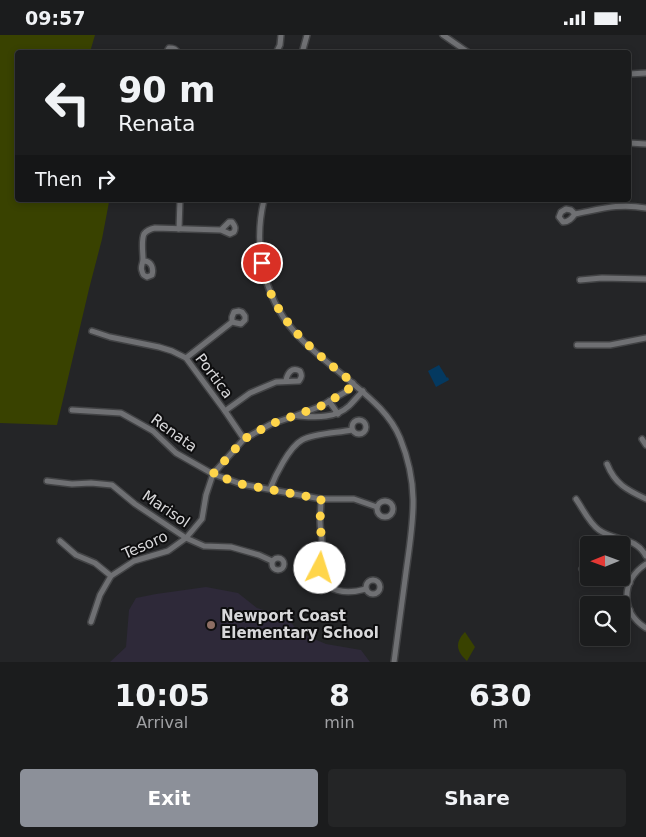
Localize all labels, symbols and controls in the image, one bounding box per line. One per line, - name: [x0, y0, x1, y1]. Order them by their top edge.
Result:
- text: 09:57: [25, 7, 85, 29]
- icon: left: [35, 70, 100, 135]
- text: 90 m: [118, 70, 215, 110]
- text: Renata: [118, 111, 195, 136]
- icon: right: [92, 165, 120, 193]
- text: Then: [35, 168, 82, 190]
- pin: [241, 242, 283, 284]
- icon: arrive: [248, 249, 276, 277]
- street label: Portica: [191, 350, 237, 402]
- street label: Renata: [147, 410, 201, 456]
- street label: Marisol: [139, 487, 193, 531]
- street label: Tesoro: [119, 527, 171, 563]
- north arrow: [580, 536, 630, 586]
- map controls: [580, 536, 630, 646]
- position arrow: [293, 541, 345, 593]
- button: search: [580, 596, 630, 646]
- place label: Newport Coast Elementary School: [221, 607, 379, 642]
- marker: Newport Coast Elementary School: [205, 619, 217, 631]
- text: 10:05: [114, 678, 210, 713]
- text: 8: [329, 678, 350, 713]
- text: 630: [469, 678, 532, 713]
- text: Arrival: [136, 713, 188, 732]
- text: min: [324, 713, 355, 732]
- text: m: [492, 713, 508, 732]
- button: Exit: [20, 769, 318, 827]
- button: Share: [328, 769, 626, 827]

